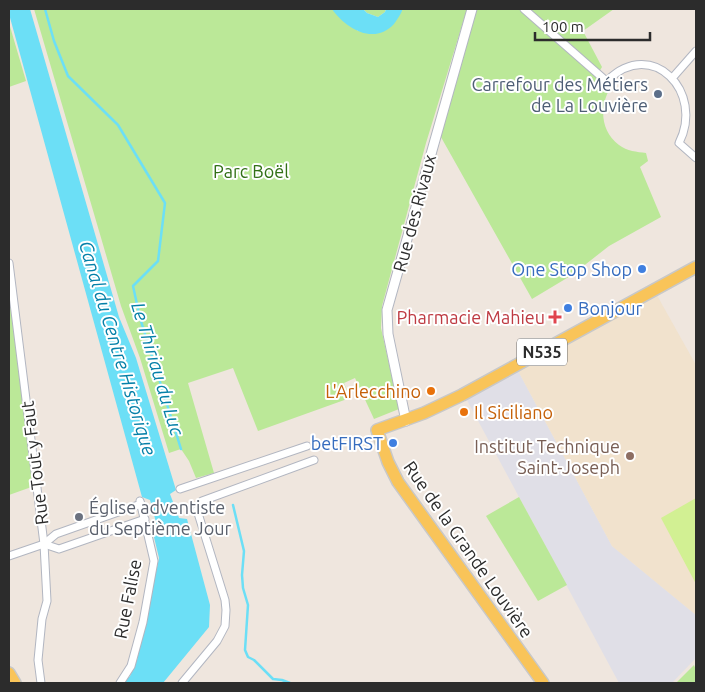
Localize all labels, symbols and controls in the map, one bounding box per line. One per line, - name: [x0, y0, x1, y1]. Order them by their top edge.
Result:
- scale bar: [535, 10, 650, 42]
- text: 100 m: [542, 18, 584, 35]
- place label: Carrefour des Métiers de La Louvière: [472, 74, 648, 115]
- marker: Carrefour des Métiers de La Louvière: [652, 88, 664, 100]
- street label: Rue des Rivaux: [389, 152, 439, 274]
- park label: Parc Boël: [213, 161, 289, 181]
- water label: Canal du Centre Historique: [75, 238, 161, 458]
- place label: One Stop Shop: [511, 259, 632, 279]
- marker: One Stop Shop: [636, 263, 648, 275]
- place label: Bonjour: [578, 298, 642, 318]
- water label: Le Thiriau du Luc: [127, 300, 189, 438]
- marker: Bonjour: [562, 302, 574, 314]
- place label: Pharmacie Mahieu: [397, 307, 545, 327]
- marker: Pharmacie Mahieu: [549, 311, 561, 323]
- road number: N535: [517, 338, 567, 366]
- place label: L'Arlecchino: [325, 381, 421, 401]
- marker: L'Arlecchino: [425, 385, 437, 397]
- street label: Rue Tout y Faut: [16, 400, 52, 526]
- place label: Il Siciliano: [474, 402, 553, 422]
- marker: Il Siciliano: [458, 406, 470, 418]
- place label: betFIRST: [311, 433, 383, 453]
- place label: Institut Technique Saint-Joseph: [474, 436, 620, 477]
- marker: betFIRST: [387, 437, 399, 449]
- marker: Institut Technique Saint-Joseph: [624, 450, 636, 462]
- street label: Rue de la Grande Louvière: [400, 457, 538, 641]
- place label: Église adventiste du Septième Jour: [89, 496, 231, 538]
- marker: Église adventiste du Septième Jour: [73, 511, 85, 523]
- street label: Rue Falise: [110, 558, 144, 640]

